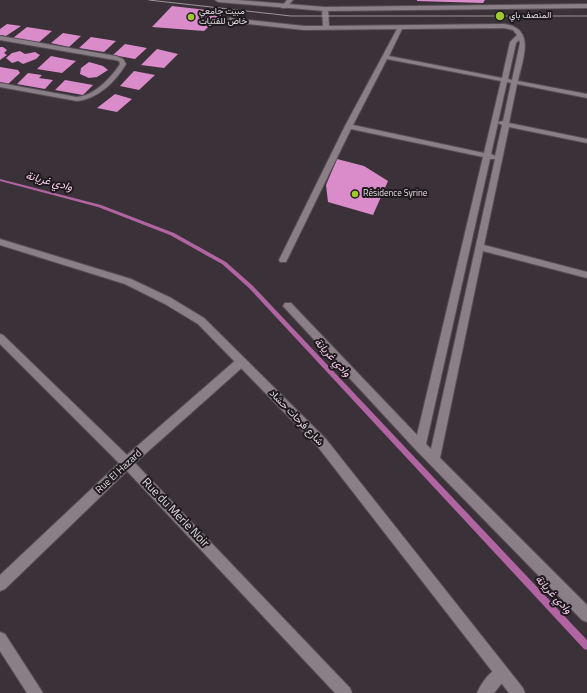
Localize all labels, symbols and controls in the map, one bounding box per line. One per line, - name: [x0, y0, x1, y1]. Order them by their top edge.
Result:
- place label: مبيت جامعي خاص للفتيات: [199, 7, 247, 28]
- marker: المنصف باي: [494, 10, 506, 22]
- place label: المنصف باي: [509, 11, 551, 21]
- marker: مبيت جامعي خاص للفتيات: [186, 12, 196, 22]
- water label: وادي غريانة: [24, 169, 74, 195]
- marker: Résidence Syrine: [350, 189, 360, 199]
- place label: Résidence Syrine: [363, 189, 427, 199]
- water label: وادي غريانة: [311, 336, 353, 380]
- street label: شارع فرحات حشاد: [266, 388, 326, 448]
- street label: Rue El Hazard: [93, 448, 145, 496]
- street label: Rue du Merle Noir: [138, 475, 212, 551]
- water label: وادي غريانة: [532, 573, 574, 617]

